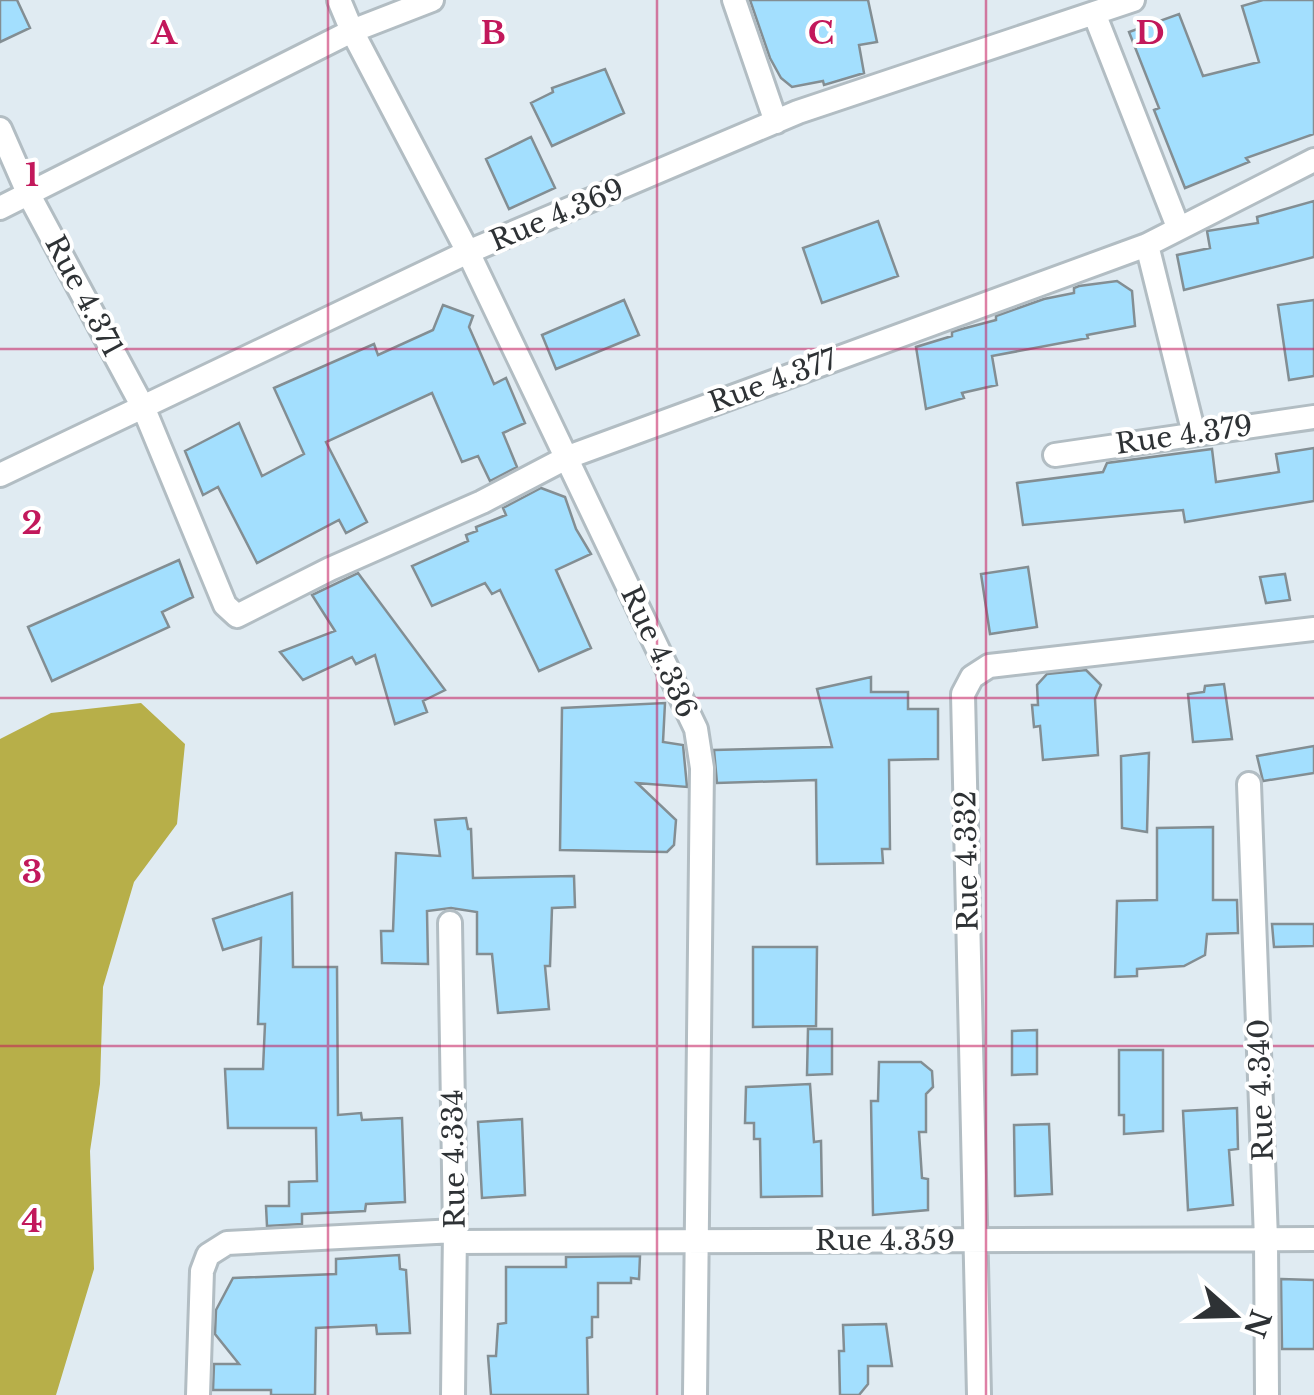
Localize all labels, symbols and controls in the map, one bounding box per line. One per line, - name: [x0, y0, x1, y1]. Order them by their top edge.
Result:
- text: A: [150, 13, 178, 53]
- text: B: [480, 13, 506, 53]
- text: C: [808, 13, 834, 53]
- text: D: [1135, 13, 1165, 53]
- text: 1: [25, 155, 39, 195]
- street label: Rue 4.369: [485, 171, 629, 259]
- street label: Rue 4.371: [37, 229, 131, 363]
- street label: Rue 4.377: [704, 341, 843, 420]
- street label: Rue 4.379: [1113, 408, 1255, 462]
- text: 2: [22, 503, 42, 543]
- street label: Rue 4.336: [613, 581, 705, 723]
- street label: Rue 4.332: [948, 790, 986, 932]
- text: 3: [22, 852, 42, 892]
- street label: Rue 4.340: [1241, 1018, 1281, 1162]
- street label: Rue 4.334: [435, 1089, 473, 1229]
- text: 4: [21, 1201, 43, 1241]
- street label: Rue 4.359: [815, 1223, 955, 1258]
- north arrow: [1184, 1265, 1284, 1365]
- text: N: [1236, 1305, 1278, 1342]

